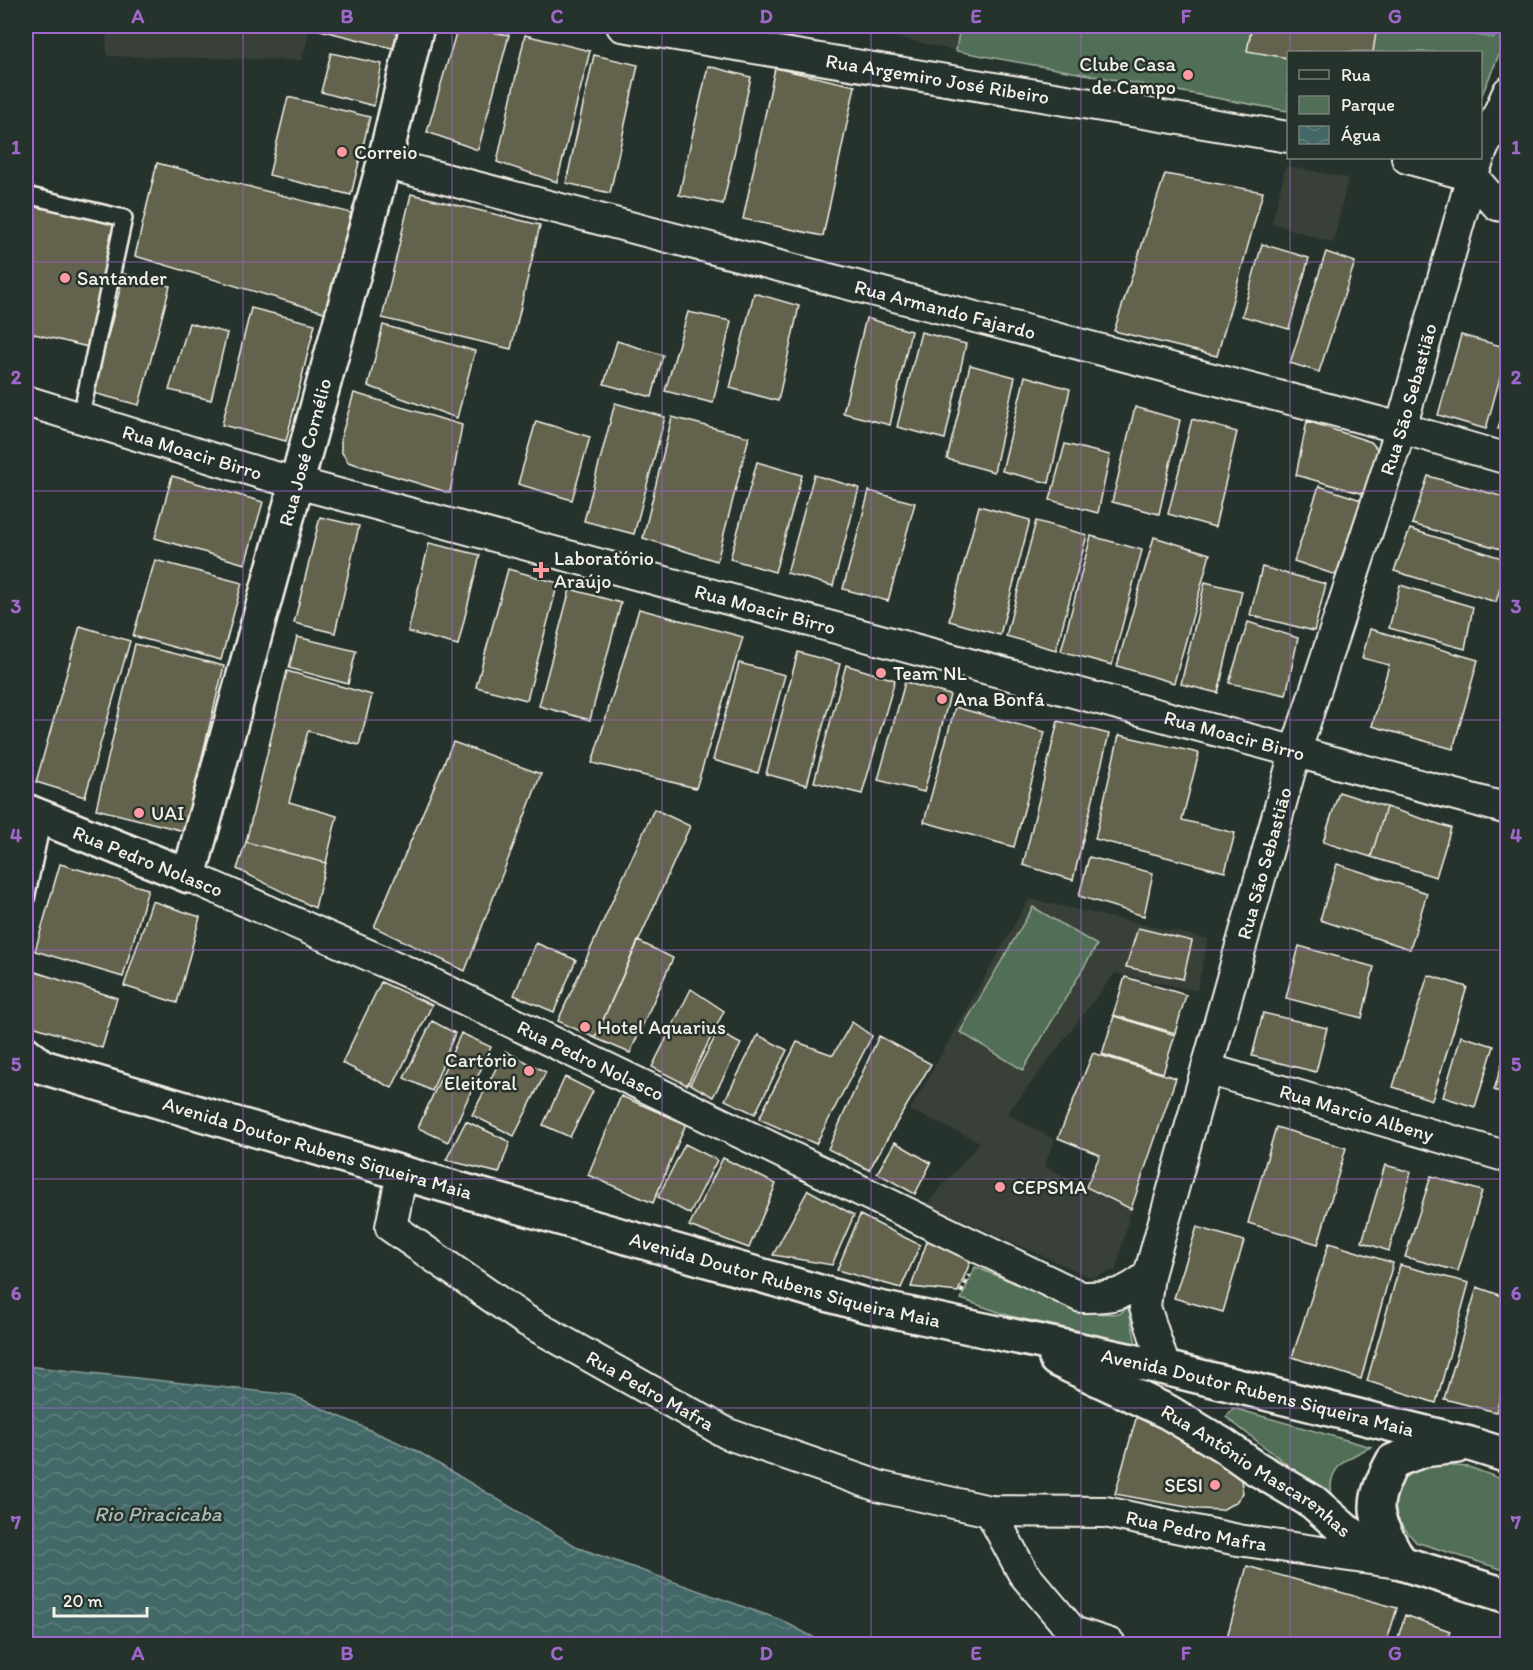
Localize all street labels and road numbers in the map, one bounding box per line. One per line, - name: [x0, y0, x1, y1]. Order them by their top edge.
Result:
- street label: Rua Argemiro José Ribeiro: [824, 48, 1051, 109]
- street label: Rua Armando Fajardo: [852, 274, 1039, 344]
- street label: Rua São Sebastião: [1374, 321, 1442, 478]
- street label: Rua José Cornélio: [273, 375, 337, 529]
- street label: Rua Moacir Birro: [119, 419, 265, 485]
- street label: Rua Moacir Birro: [692, 579, 838, 639]
- street label: Rua Moacir Birro: [1161, 705, 1308, 766]
- street label: Rua São Sebastião: [1231, 784, 1297, 942]
- street label: Rua Pedro Nolasco: [69, 820, 227, 902]
- street label: Rua Pedro Nolasco: [513, 1015, 668, 1106]
- street label: Rua Marcio Albeny: [1277, 1079, 1437, 1147]
- street label: Avenida Doutor Rubens Siqueira Maia: [160, 1091, 476, 1205]
- street label: Avenida Doutor Rubens Siqueira Maia: [627, 1227, 943, 1333]
- street label: Avenida Doutor Rubens Siqueira Maia: [1099, 1343, 1417, 1442]
- street label: Rua Pedro Mafra: [582, 1345, 719, 1436]
- street label: Rua Antônio Mascarenhas: [1157, 1399, 1356, 1542]
- street label: Rua Pedro Mafra: [1124, 1505, 1269, 1556]

